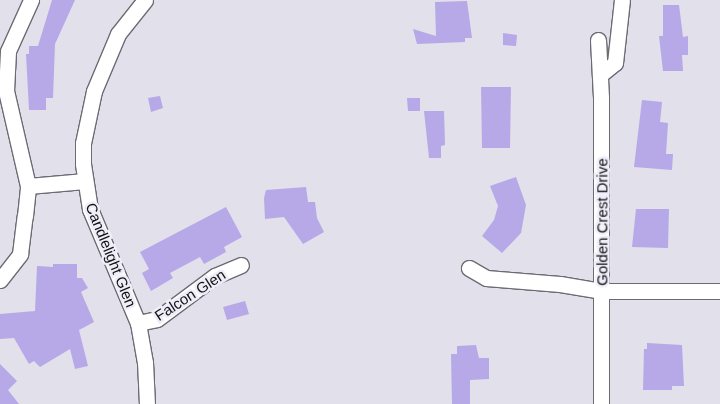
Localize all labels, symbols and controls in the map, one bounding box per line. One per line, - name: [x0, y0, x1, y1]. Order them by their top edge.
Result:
- street label: Golden Crest Drive: [593, 158, 611, 286]
- street label: Candlelight Glen: [82, 200, 140, 310]
- street label: Falcon Glen: [151, 265, 229, 325]

